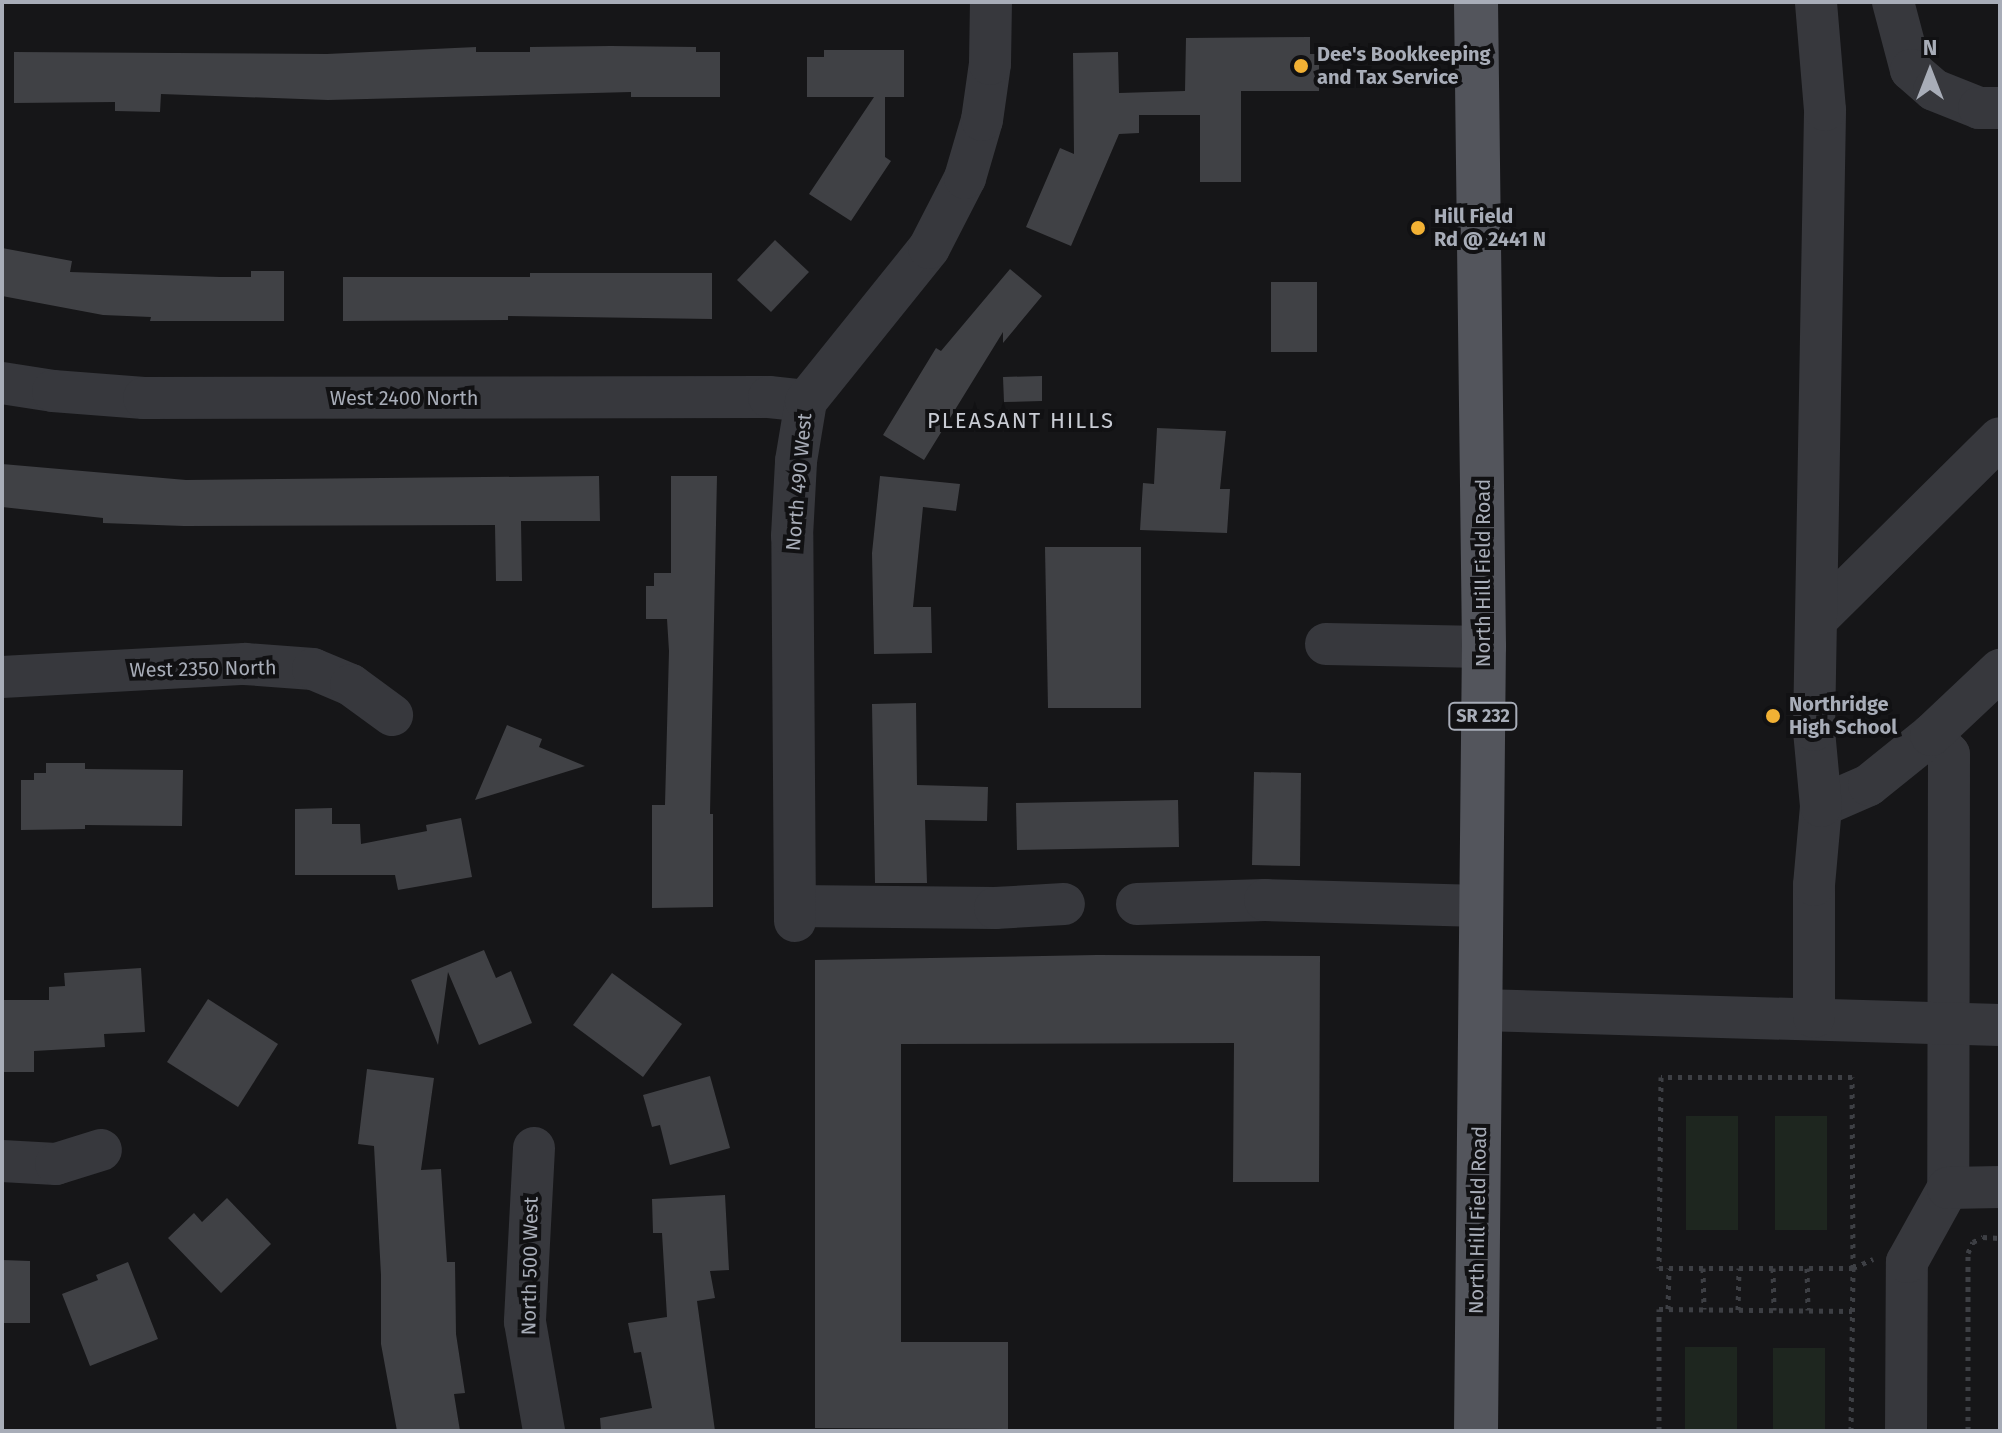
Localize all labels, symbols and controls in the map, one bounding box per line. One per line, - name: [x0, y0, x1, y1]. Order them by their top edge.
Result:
- north arrow: [1890, 32, 1970, 112]
- text: N: [1923, 34, 1937, 61]
- place label: Dee's Bookkeeping and Tax Service: [1317, 42, 1491, 89]
- marker: Dee's Bookkeeping and Tax Service: [1292, 57, 1310, 75]
- place label: Hill Field Rd @ 2441 N: [1434, 204, 1546, 251]
- marker: Hill Field Rd @ 2441 N: [1409, 219, 1427, 237]
- street label: West 2400 North: [330, 386, 478, 410]
- district label: PLEASANT HILLS: [927, 408, 1115, 434]
- street label: North 490 West: [781, 412, 817, 552]
- street label: North Hill Field Road: [1471, 479, 1495, 667]
- street label: West 2350 North: [129, 656, 277, 682]
- place label: Northridge High School: [1789, 692, 1897, 739]
- road number: SR 232: [1447, 702, 1519, 730]
- marker: Northridge High School: [1764, 707, 1782, 725]
- street label: North Hill Field Road: [1464, 1126, 1492, 1314]
- street label: North 500 West: [517, 1196, 543, 1336]

